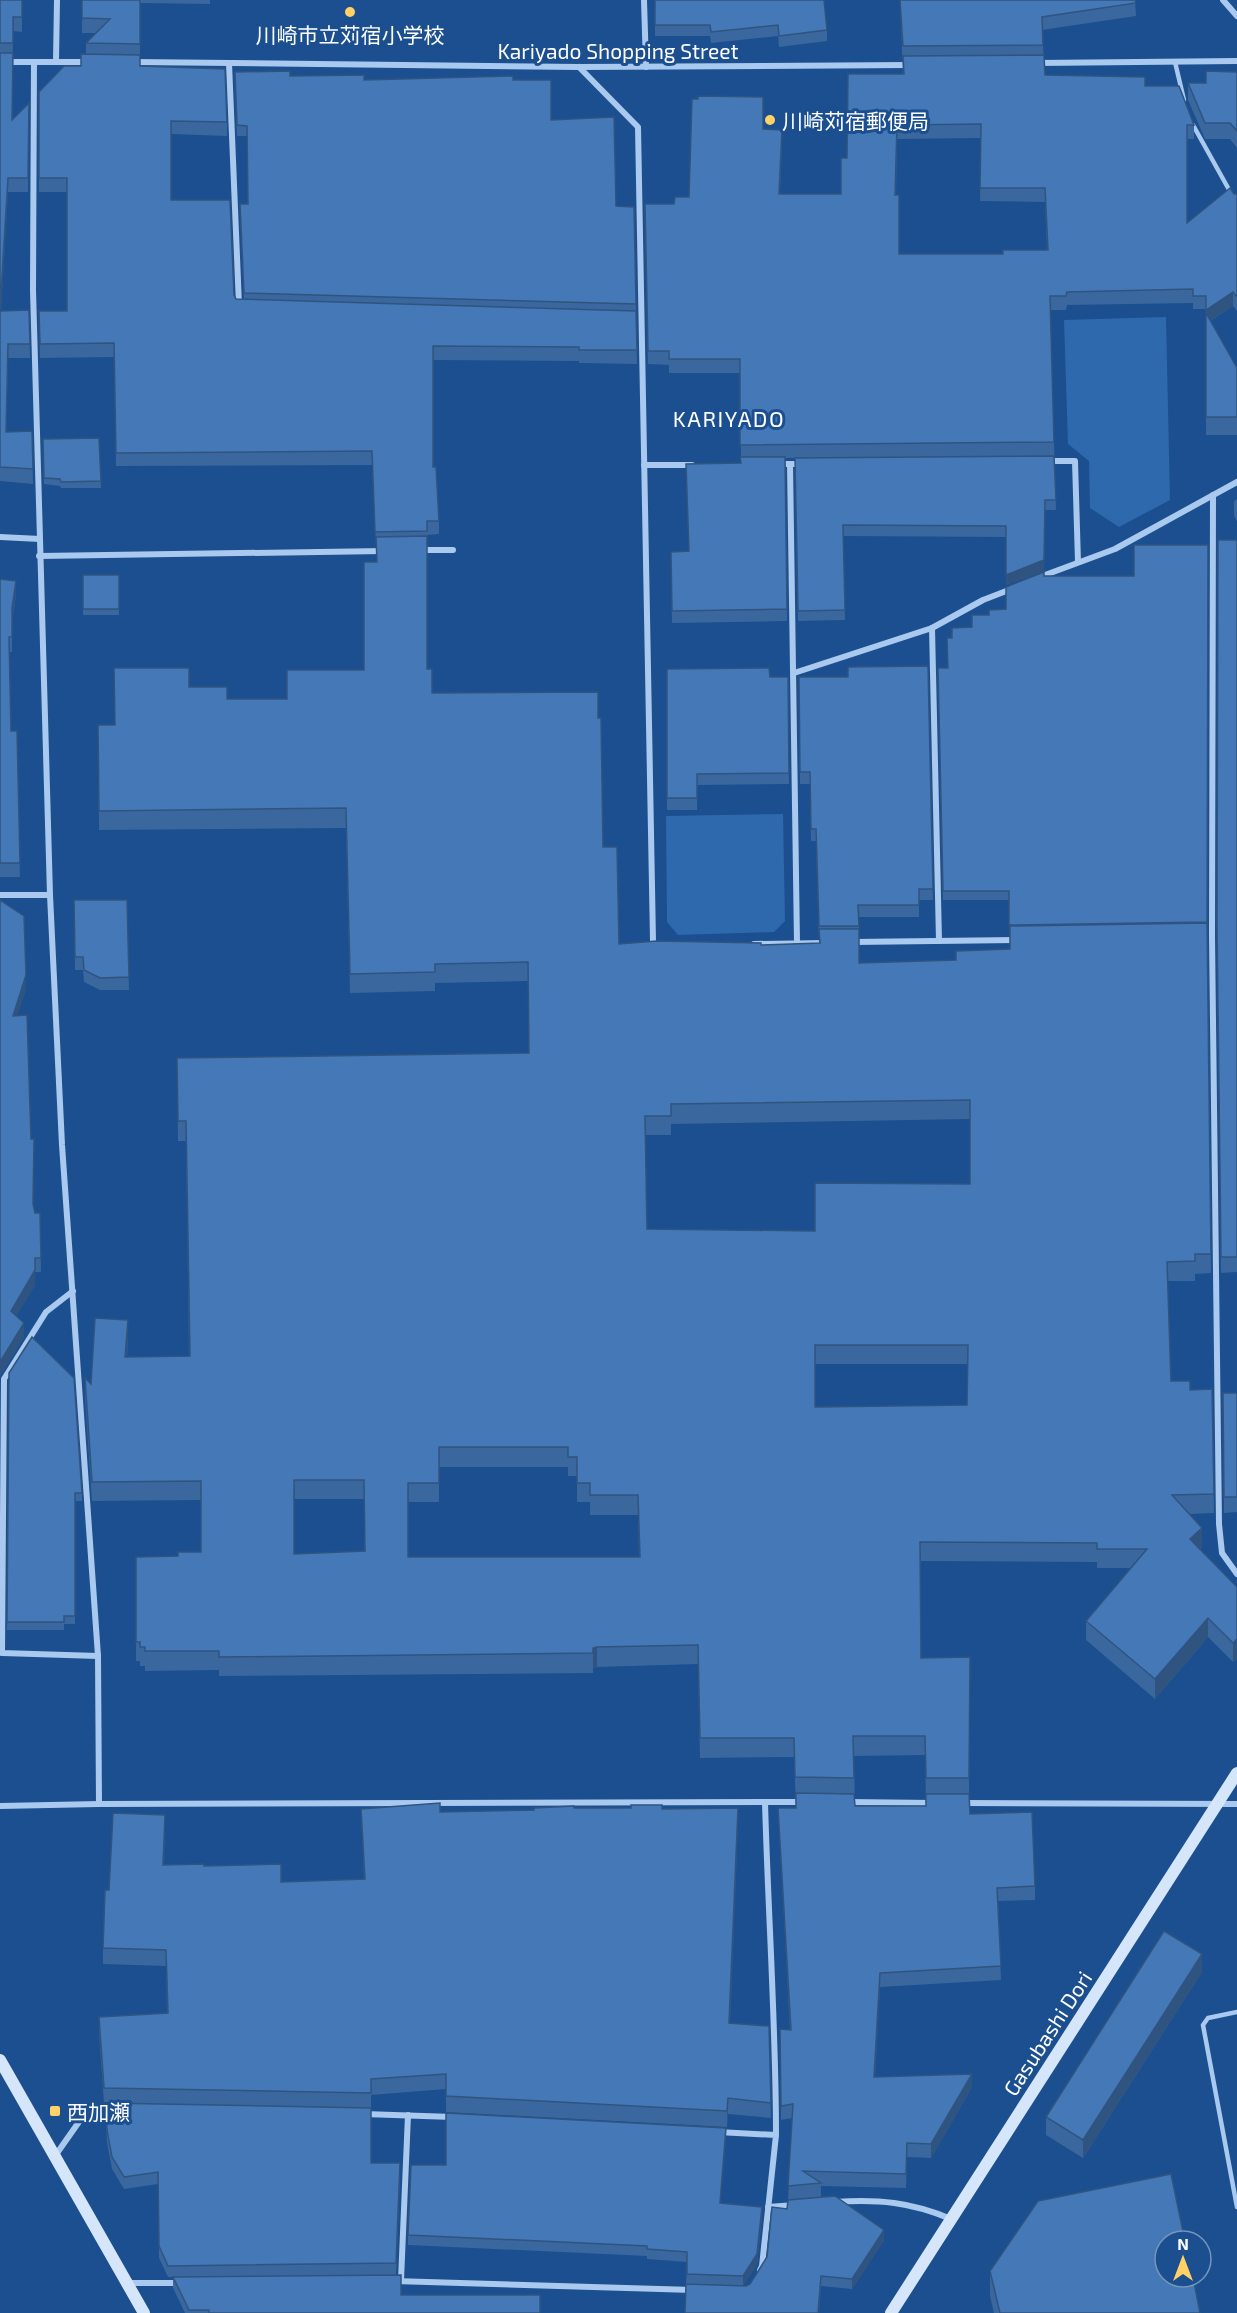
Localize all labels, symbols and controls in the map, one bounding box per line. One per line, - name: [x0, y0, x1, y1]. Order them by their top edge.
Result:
- marker: 川崎市立苅宿小学校: [343, 5, 357, 19]
- place label: 川崎市立苅宿小学校: [256, 22, 445, 47]
- street label: Kariyado Shopping Street: [497, 38, 739, 63]
- place label: 川崎苅宿郵便局: [782, 108, 929, 133]
- marker: 川崎苅宿郵便局: [763, 113, 777, 127]
- district label: KARIYADO: [673, 405, 785, 431]
- street label: Gasubashi Dori: [998, 1966, 1096, 2100]
- place label: 西加瀬: [67, 2099, 130, 2124]
- marker: 西加瀬: [48, 2104, 62, 2118]
- north arrow: [1153, 2229, 1213, 2289]
- text: N: [1177, 2234, 1189, 2253]

